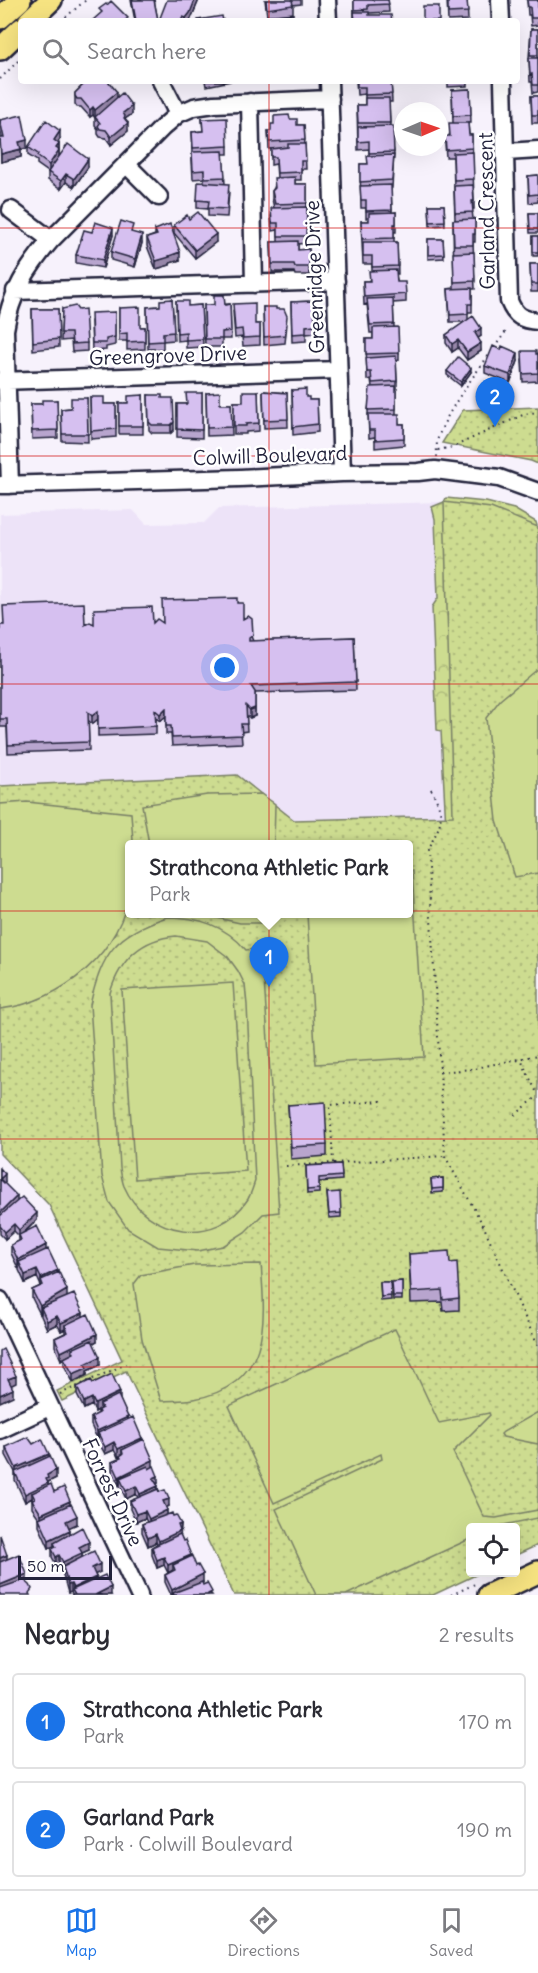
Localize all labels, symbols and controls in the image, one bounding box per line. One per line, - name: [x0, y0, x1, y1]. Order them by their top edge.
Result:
- search box: [18, 18, 520, 84]
- icon: search: [39, 35, 72, 68]
- text: Search here: [87, 37, 206, 65]
- north arrow: [394, 102, 448, 156]
- street label: Garland Crescent: [472, 132, 500, 290]
- street label: Greenridge Drive: [299, 200, 329, 354]
- street label: Greengrove Drive: [89, 340, 247, 370]
- pin: 2: [476, 378, 514, 427]
- street label: Colwill Boulevard: [192, 440, 348, 470]
- your location: [210, 653, 239, 682]
- popup: [125, 840, 413, 918]
- text: Strathcona Athletic Park: [149, 853, 389, 881]
- text: Park: [149, 881, 191, 906]
- pin: 1: [250, 938, 288, 987]
- street label: Forrest Drive: [77, 1434, 149, 1550]
- map controls: [466, 1523, 520, 1577]
- button: locate: [466, 1523, 520, 1577]
- scale bar: [18, 1553, 112, 1580]
- text: 50 m: [27, 1556, 65, 1576]
- text: Nearby: [24, 1618, 110, 1651]
- text: 2 results: [439, 1622, 514, 1647]
- text: Strathcona Athletic Park: [83, 1695, 323, 1723]
- text: 1: [42, 1709, 49, 1734]
- text: 170 m: [459, 1709, 512, 1734]
- text: Park: [83, 1723, 124, 1748]
- text: Garland Park: [83, 1803, 214, 1831]
- text: 2: [40, 1817, 51, 1842]
- text: 190 m: [457, 1817, 512, 1842]
- text: Park · Colwill Boulevard: [83, 1831, 293, 1856]
- tab: Map: [65, 1904, 98, 1960]
- tab: Directions: [227, 1904, 300, 1960]
- tab: Saved: [429, 1904, 473, 1960]

